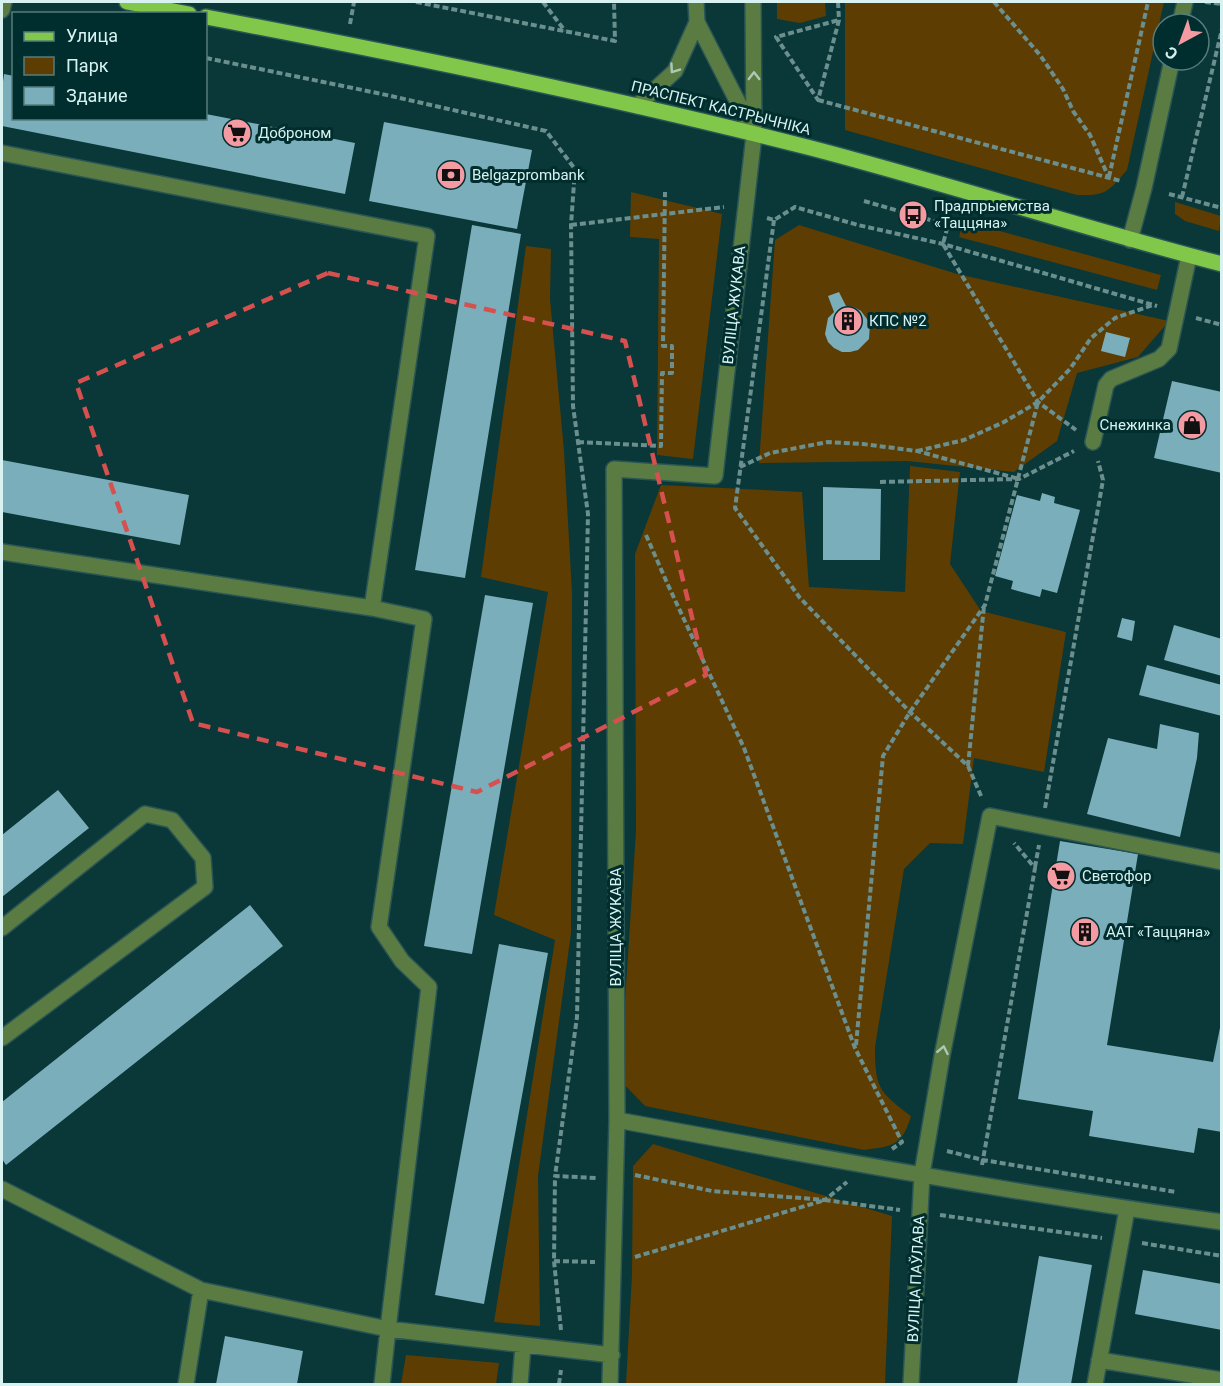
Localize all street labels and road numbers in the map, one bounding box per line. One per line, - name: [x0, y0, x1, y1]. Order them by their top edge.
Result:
- street label: ПРАСПЕКТ КАСТРЫЧНІКА: [629, 77, 813, 139]
- street label: ВУЛІЦА ЖУКАВА: [719, 245, 749, 365]
- street label: ВУЛІЦА ЖУКАВА: [607, 867, 625, 987]
- street label: ВУЛІЦА ПАЎЛАВА: [904, 1215, 928, 1343]

